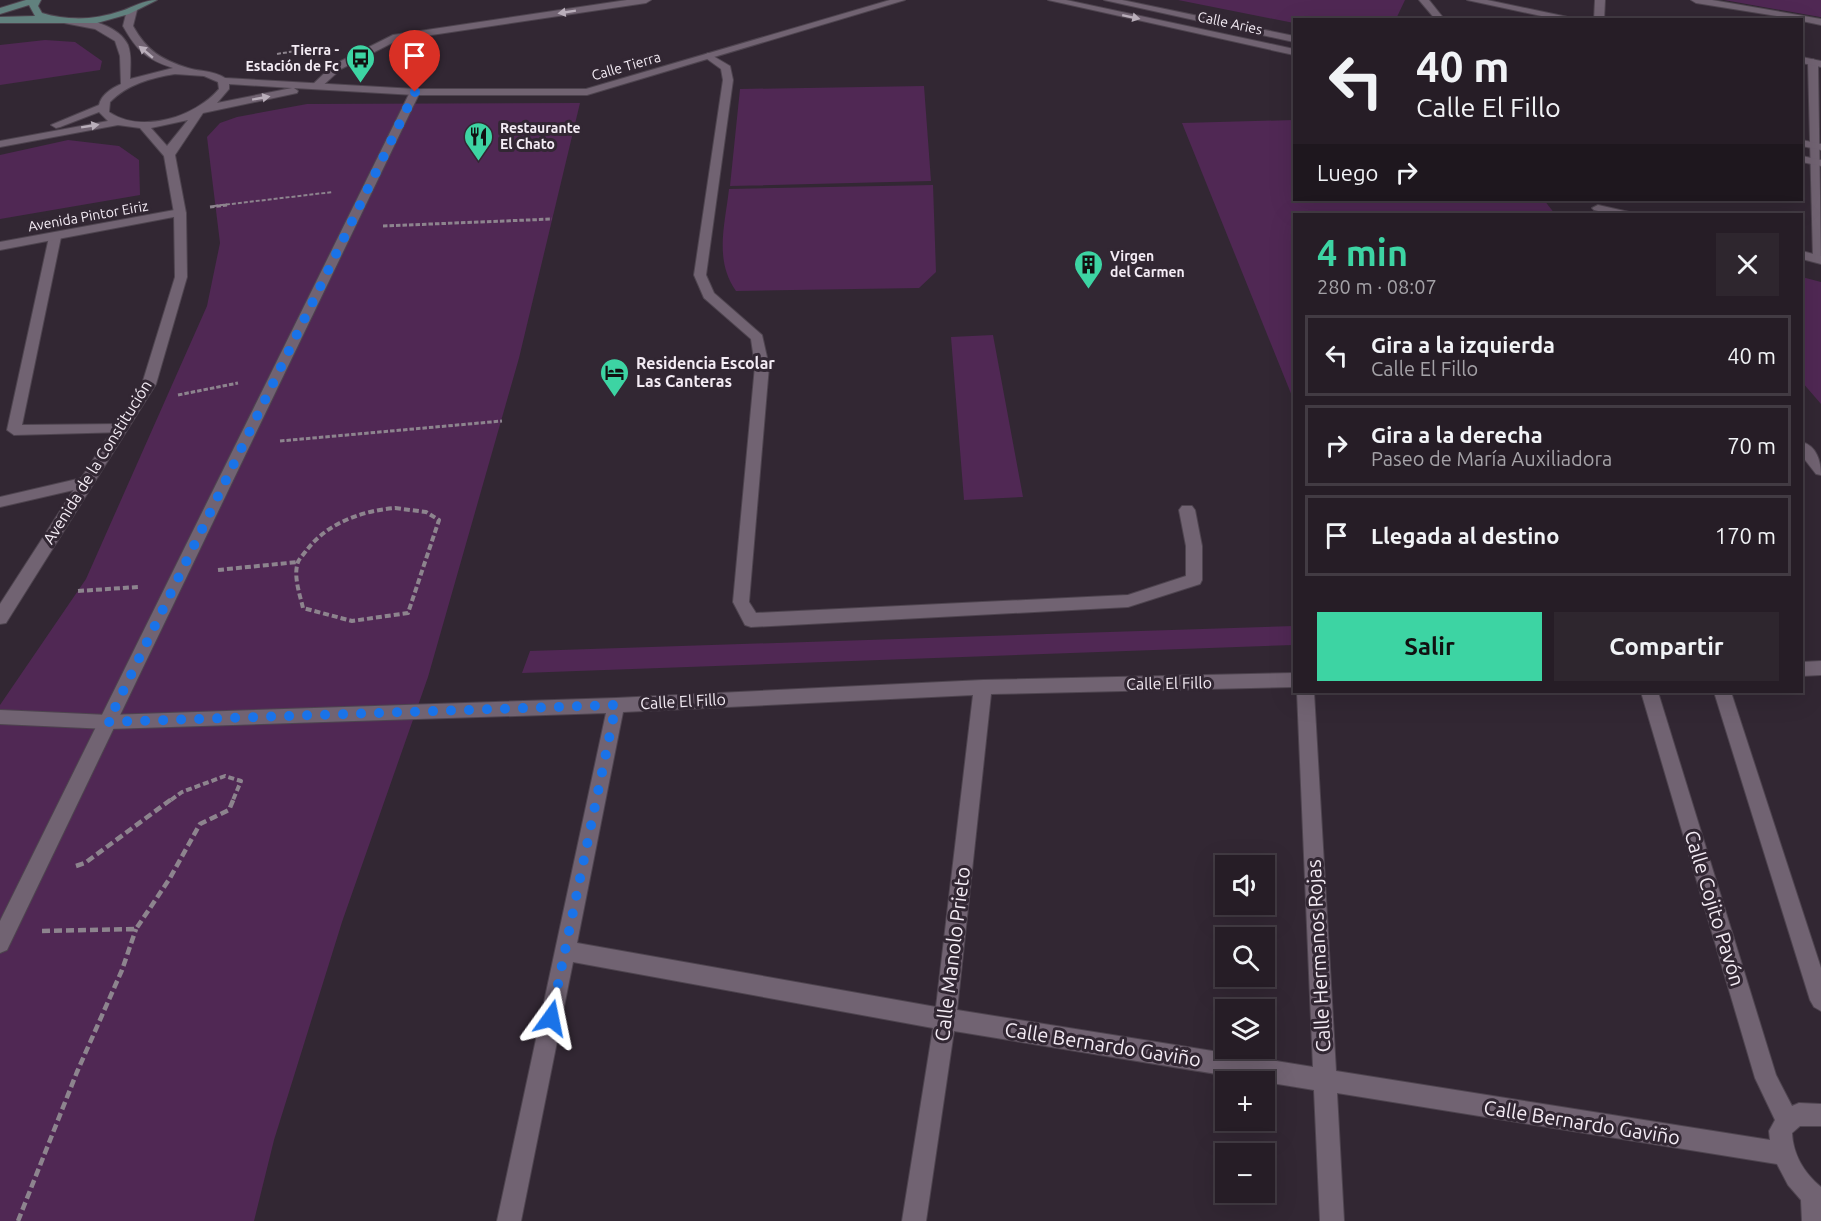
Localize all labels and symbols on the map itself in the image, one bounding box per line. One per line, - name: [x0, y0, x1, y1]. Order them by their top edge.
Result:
- one-way arrow: [558, 8, 577, 17]
- street label: Calle Aries: [1196, 8, 1264, 38]
- one-way arrow: [1122, 13, 1141, 22]
- pin: [389, 30, 440, 92]
- place label: Tierra - Estación de Fc: [246, 42, 339, 74]
- bus stop icon: Tierra - Estación de Fc: [344, 42, 376, 84]
- one-way arrow: [139, 46, 154, 59]
- street label: Calle Tierra: [590, 49, 662, 83]
- one-way arrow: [252, 93, 271, 102]
- restaurant icon: Restaurante El Chato: [463, 120, 495, 162]
- place label: Restaurante El Chato: [500, 120, 581, 152]
- one-way arrow: [81, 122, 100, 131]
- street label: Avenida Pintor Eiriz: [27, 198, 149, 234]
- building icon: Virgen del Carmen: [1073, 248, 1105, 290]
- place label: Virgen del Carmen: [1110, 248, 1185, 280]
- place label: Residencia Escolar Las Canteras: [636, 354, 775, 390]
- hotel icon: Residencia Escolar Las Canteras: [599, 356, 631, 398]
- street label: Avenida de la Constitución: [39, 377, 155, 547]
- street label: Calle El Fillo: [1126, 673, 1212, 693]
- street label: Calle El Fillo: [640, 690, 726, 712]
- street label: Calle Cojito Pavón: [1680, 828, 1750, 988]
- street label: Calle Hermanos Rojas: [1301, 859, 1335, 1053]
- street label: Calle Manolo Prieto: [930, 865, 974, 1043]
- position arrow: [519, 986, 583, 1050]
- street label: Calle Bernardo Gaviño: [1003, 1017, 1203, 1071]
- street label: Calle Bernardo Gaviño: [1482, 1095, 1682, 1149]

